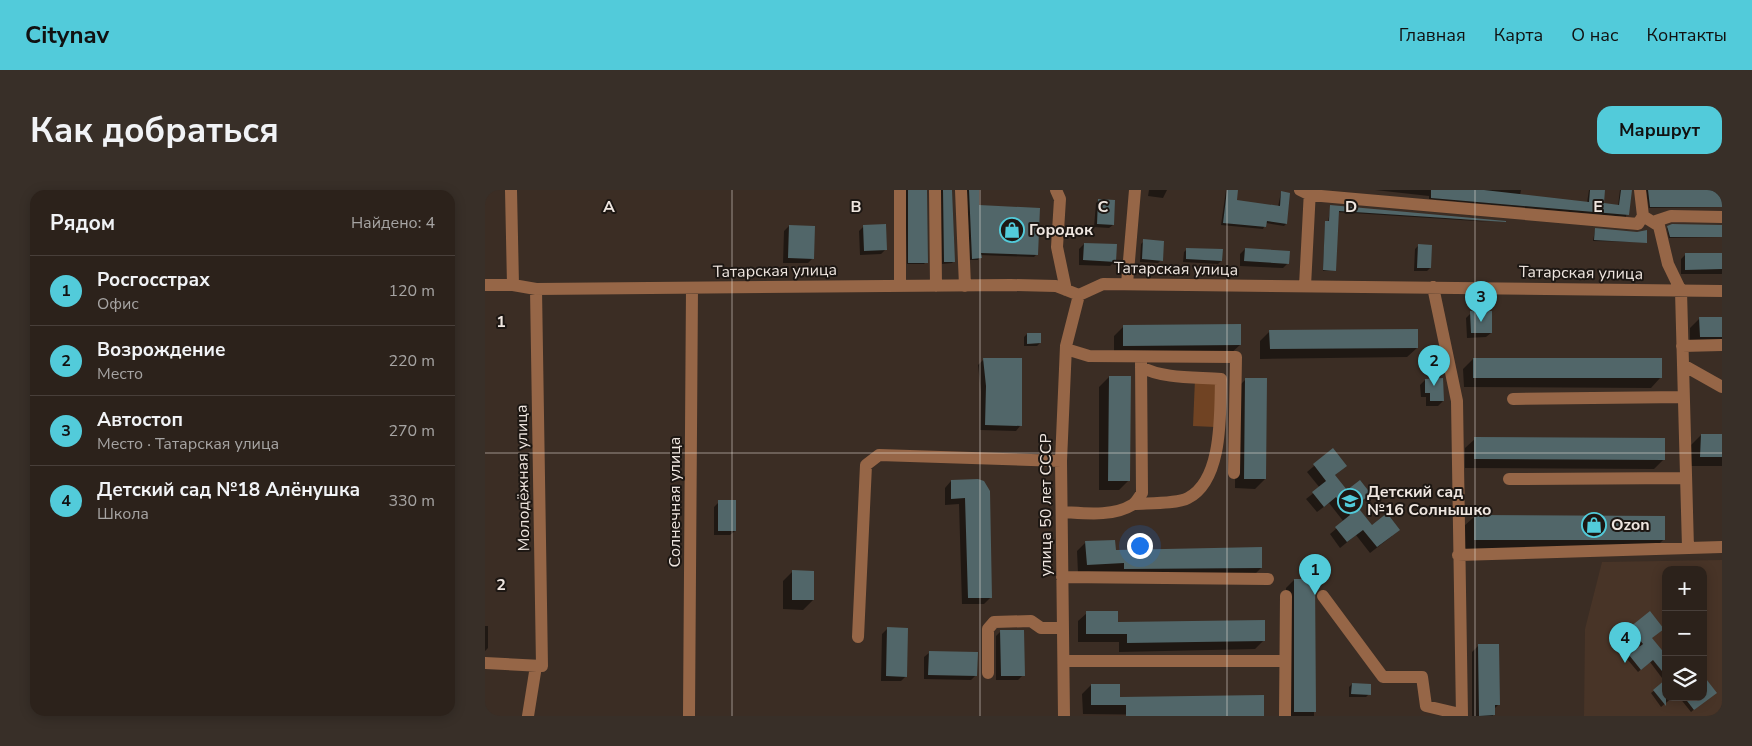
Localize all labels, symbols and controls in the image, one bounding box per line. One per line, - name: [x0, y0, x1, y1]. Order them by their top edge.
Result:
- text: Citynav: [25, 19, 109, 51]
- text: Главная: [1399, 23, 1466, 47]
- text: Карта: [1494, 23, 1543, 47]
- text: О нас: [1571, 23, 1619, 47]
- text: Контакты: [1647, 23, 1727, 47]
- button: Маршрут: [1597, 106, 1722, 154]
- text: Как добраться: [30, 107, 279, 154]
- text: A: [603, 196, 615, 218]
- text: B: [850, 196, 862, 218]
- text: C: [1098, 196, 1109, 218]
- text: D: [1345, 196, 1357, 218]
- text: E: [1593, 196, 1603, 218]
- text: Рядом: [50, 209, 115, 237]
- text: Найдено: 4: [351, 212, 435, 234]
- shop icon: Городок: [999, 217, 1025, 243]
- place label: Городок: [1029, 219, 1094, 241]
- street label: Татарская улица: [1114, 257, 1238, 281]
- street label: Татарская улица: [713, 259, 837, 283]
- street label: Татарская улица: [1519, 261, 1643, 285]
- text: Росгосстрах: [97, 267, 210, 293]
- text: 1: [61, 280, 71, 302]
- text: 120 m: [388, 280, 435, 302]
- pin: 3: [1465, 281, 1497, 322]
- text: Офис: [97, 293, 139, 315]
- text: 1: [496, 311, 506, 333]
- text: Возрождение: [97, 337, 226, 363]
- pin: 2: [1418, 345, 1450, 386]
- text: 2: [61, 350, 71, 372]
- text: 220 m: [388, 350, 435, 372]
- text: Место: [97, 363, 143, 385]
- street label: Молодёжная улица: [511, 404, 535, 552]
- text: Автостоп: [97, 407, 183, 433]
- text: 3: [61, 420, 71, 442]
- text: 270 m: [388, 420, 435, 442]
- text: Место · Татарская улица: [97, 433, 279, 455]
- street label: улица 50 лет СССР: [1035, 433, 1057, 577]
- street label: Солнечная улица: [664, 437, 686, 567]
- text: Детский сад №18 Алёнушка: [97, 477, 360, 503]
- place label: Детский сад №16 Солнышко: [1367, 481, 1492, 521]
- school or university icon: Детский сад №16 Солнышко: [1337, 488, 1363, 514]
- text: 4: [61, 490, 71, 512]
- text: 330 m: [388, 490, 435, 512]
- text: Школа: [97, 503, 149, 525]
- shop icon: Ozon: [1581, 512, 1607, 538]
- place label: Ozon: [1611, 514, 1650, 536]
- your location: [1127, 533, 1153, 559]
- pin: 1: [1299, 554, 1331, 595]
- map controls: [1662, 566, 1707, 701]
- button: +: [1662, 566, 1707, 611]
- text: 2: [496, 574, 506, 596]
- button: −: [1662, 611, 1707, 656]
- pin: 4: [1609, 622, 1641, 663]
- button: layers: [1662, 656, 1707, 701]

